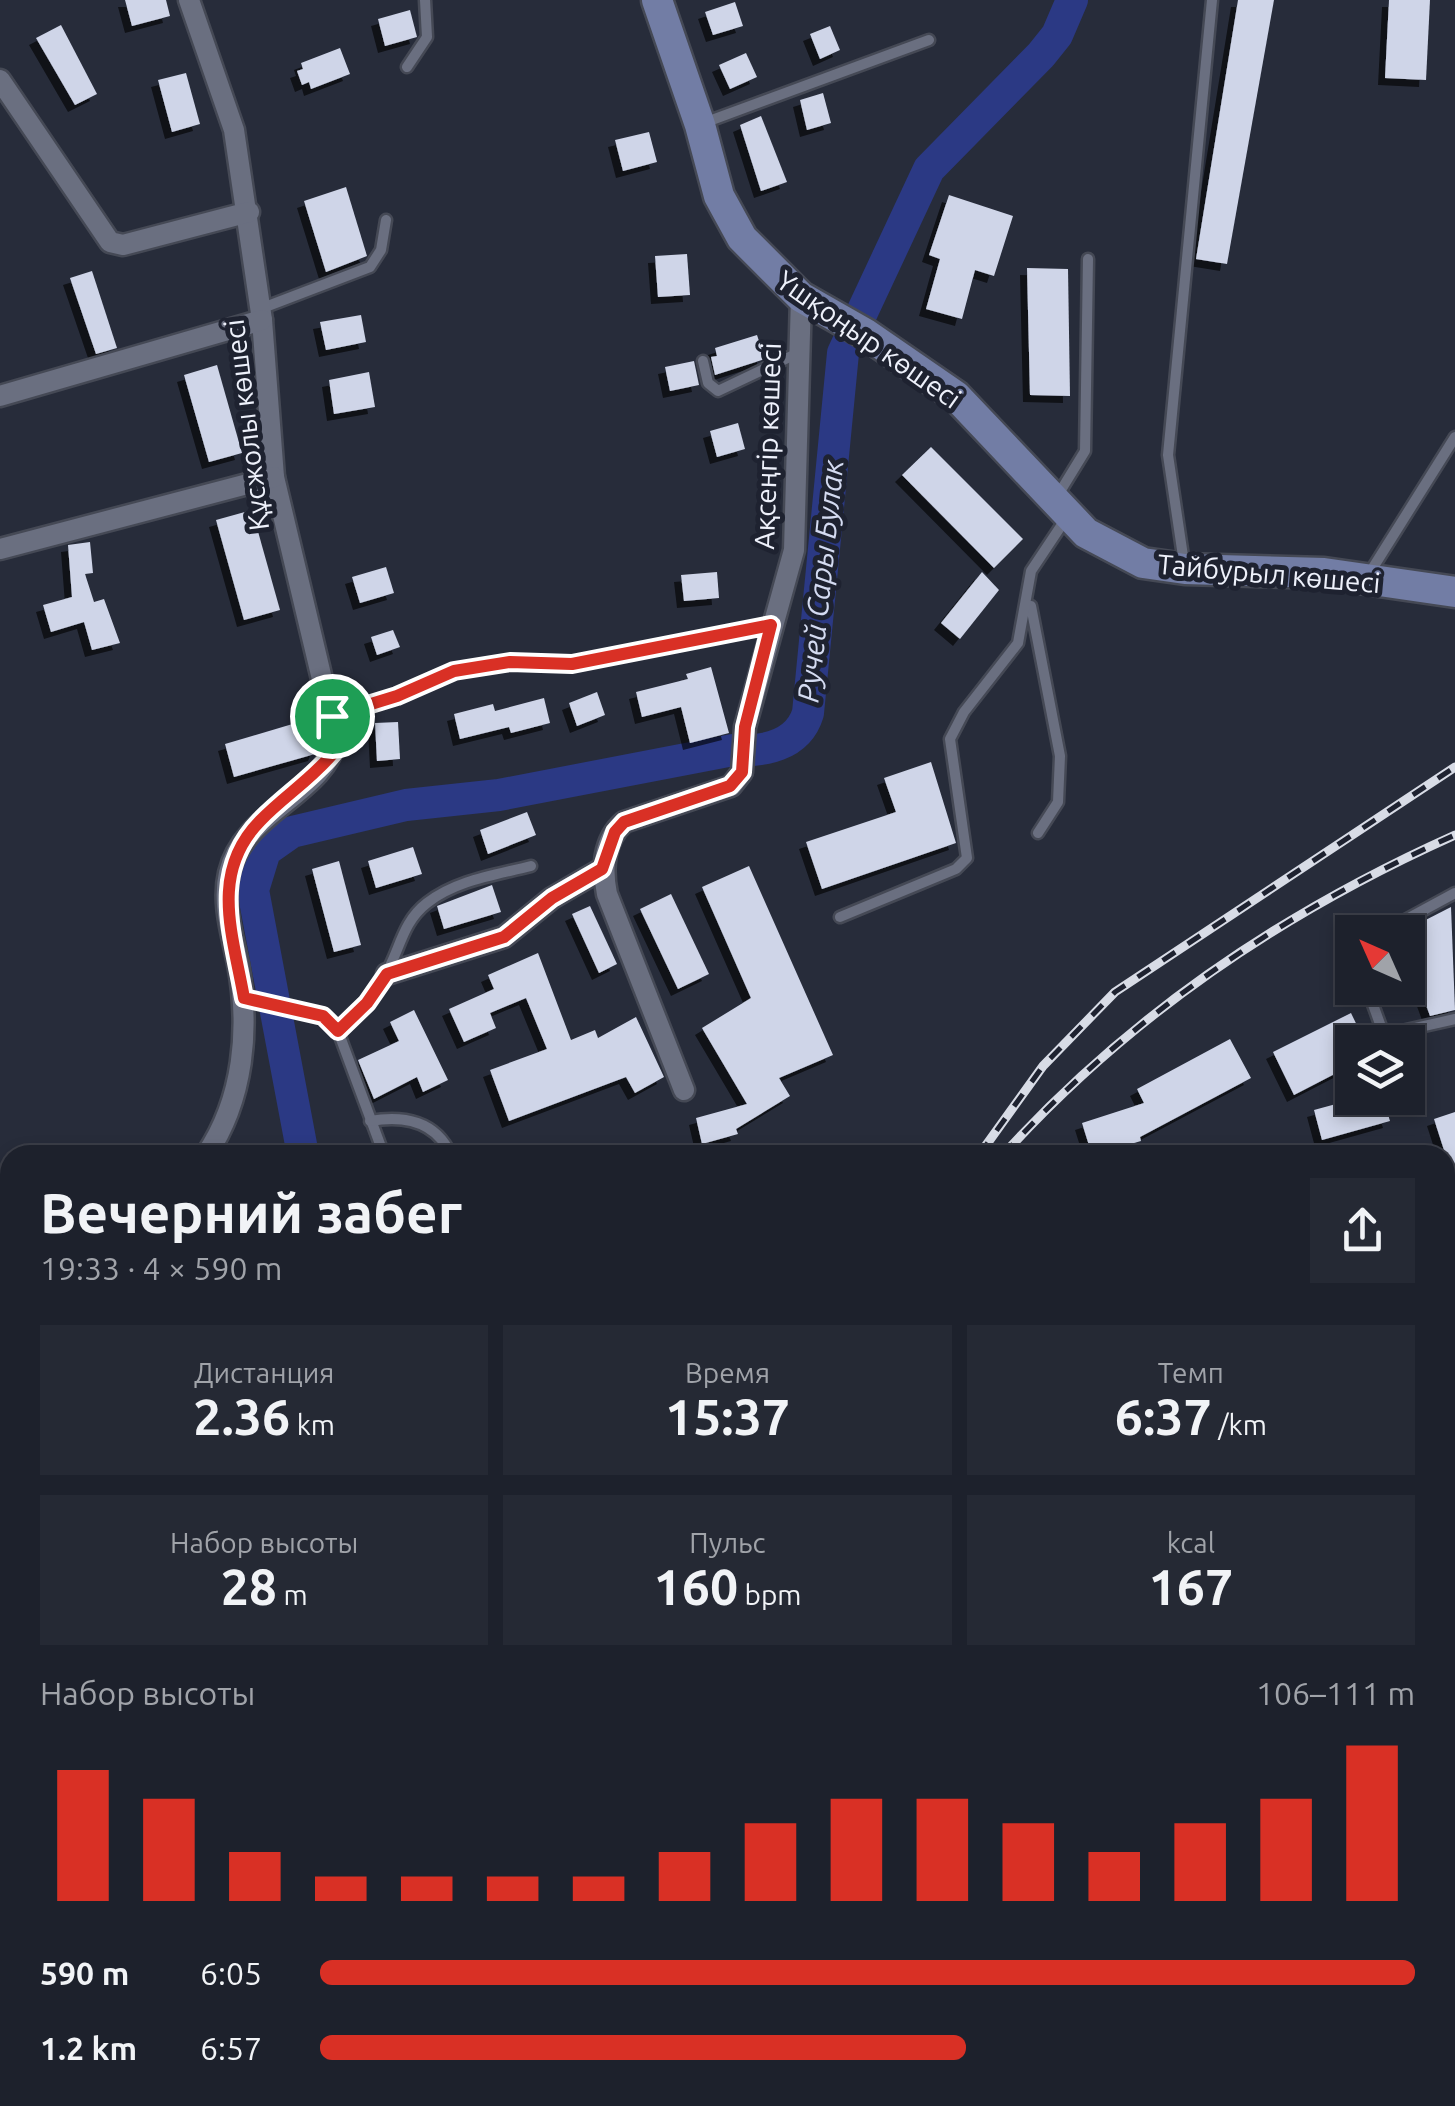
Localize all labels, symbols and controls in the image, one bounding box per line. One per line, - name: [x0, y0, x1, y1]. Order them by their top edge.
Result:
- street label: Үшқоңыр көшесі: [771, 264, 967, 414]
- street label: Құсжолы көшесі: [218, 318, 274, 532]
- street label: Ақсеңгір көшесі: [748, 342, 786, 550]
- water label: Ручей Сары Булак: [790, 457, 850, 704]
- street label: Тайбурыл көшесі: [1156, 548, 1382, 598]
- pin: [290, 674, 375, 759]
- icon: arrive: [305, 689, 360, 744]
- north arrow: [1335, 915, 1425, 1005]
- map controls: [1335, 915, 1425, 1115]
- button: layers: [1335, 1025, 1425, 1115]
- button: share: [1310, 1178, 1415, 1283]
- text: Вечерний забег: [40, 1182, 462, 1243]
- text: 19:33 · 4 × 590 m: [40, 1250, 282, 1286]
- text: Дистанция: [194, 1357, 334, 1388]
- text: Время: [685, 1357, 770, 1388]
- text: Темп: [1158, 1357, 1224, 1388]
- text: 2.36: [193, 1388, 290, 1444]
- text: 15:37: [665, 1388, 790, 1444]
- text: 6:37: [1115, 1388, 1212, 1444]
- text: km: [290, 1409, 335, 1440]
- text: /km: [1212, 1409, 1267, 1440]
- text: Набор высоты: [170, 1527, 358, 1558]
- text: Пульс: [689, 1527, 766, 1558]
- text: kcal: [1167, 1527, 1215, 1558]
- text: 28: [221, 1558, 277, 1614]
- text: 160: [654, 1558, 738, 1614]
- text: 167: [1149, 1558, 1233, 1614]
- text: m: [277, 1579, 308, 1610]
- text: bpm: [738, 1579, 801, 1610]
- text: Набор высоты: [40, 1675, 255, 1711]
- text: 106–111 m: [1256, 1675, 1415, 1711]
- text: 590 m: [40, 1955, 129, 1991]
- text: 6:05: [200, 1955, 262, 1991]
- text: 1.2 km: [40, 2030, 137, 2066]
- text: 6:57: [200, 2030, 262, 2066]

